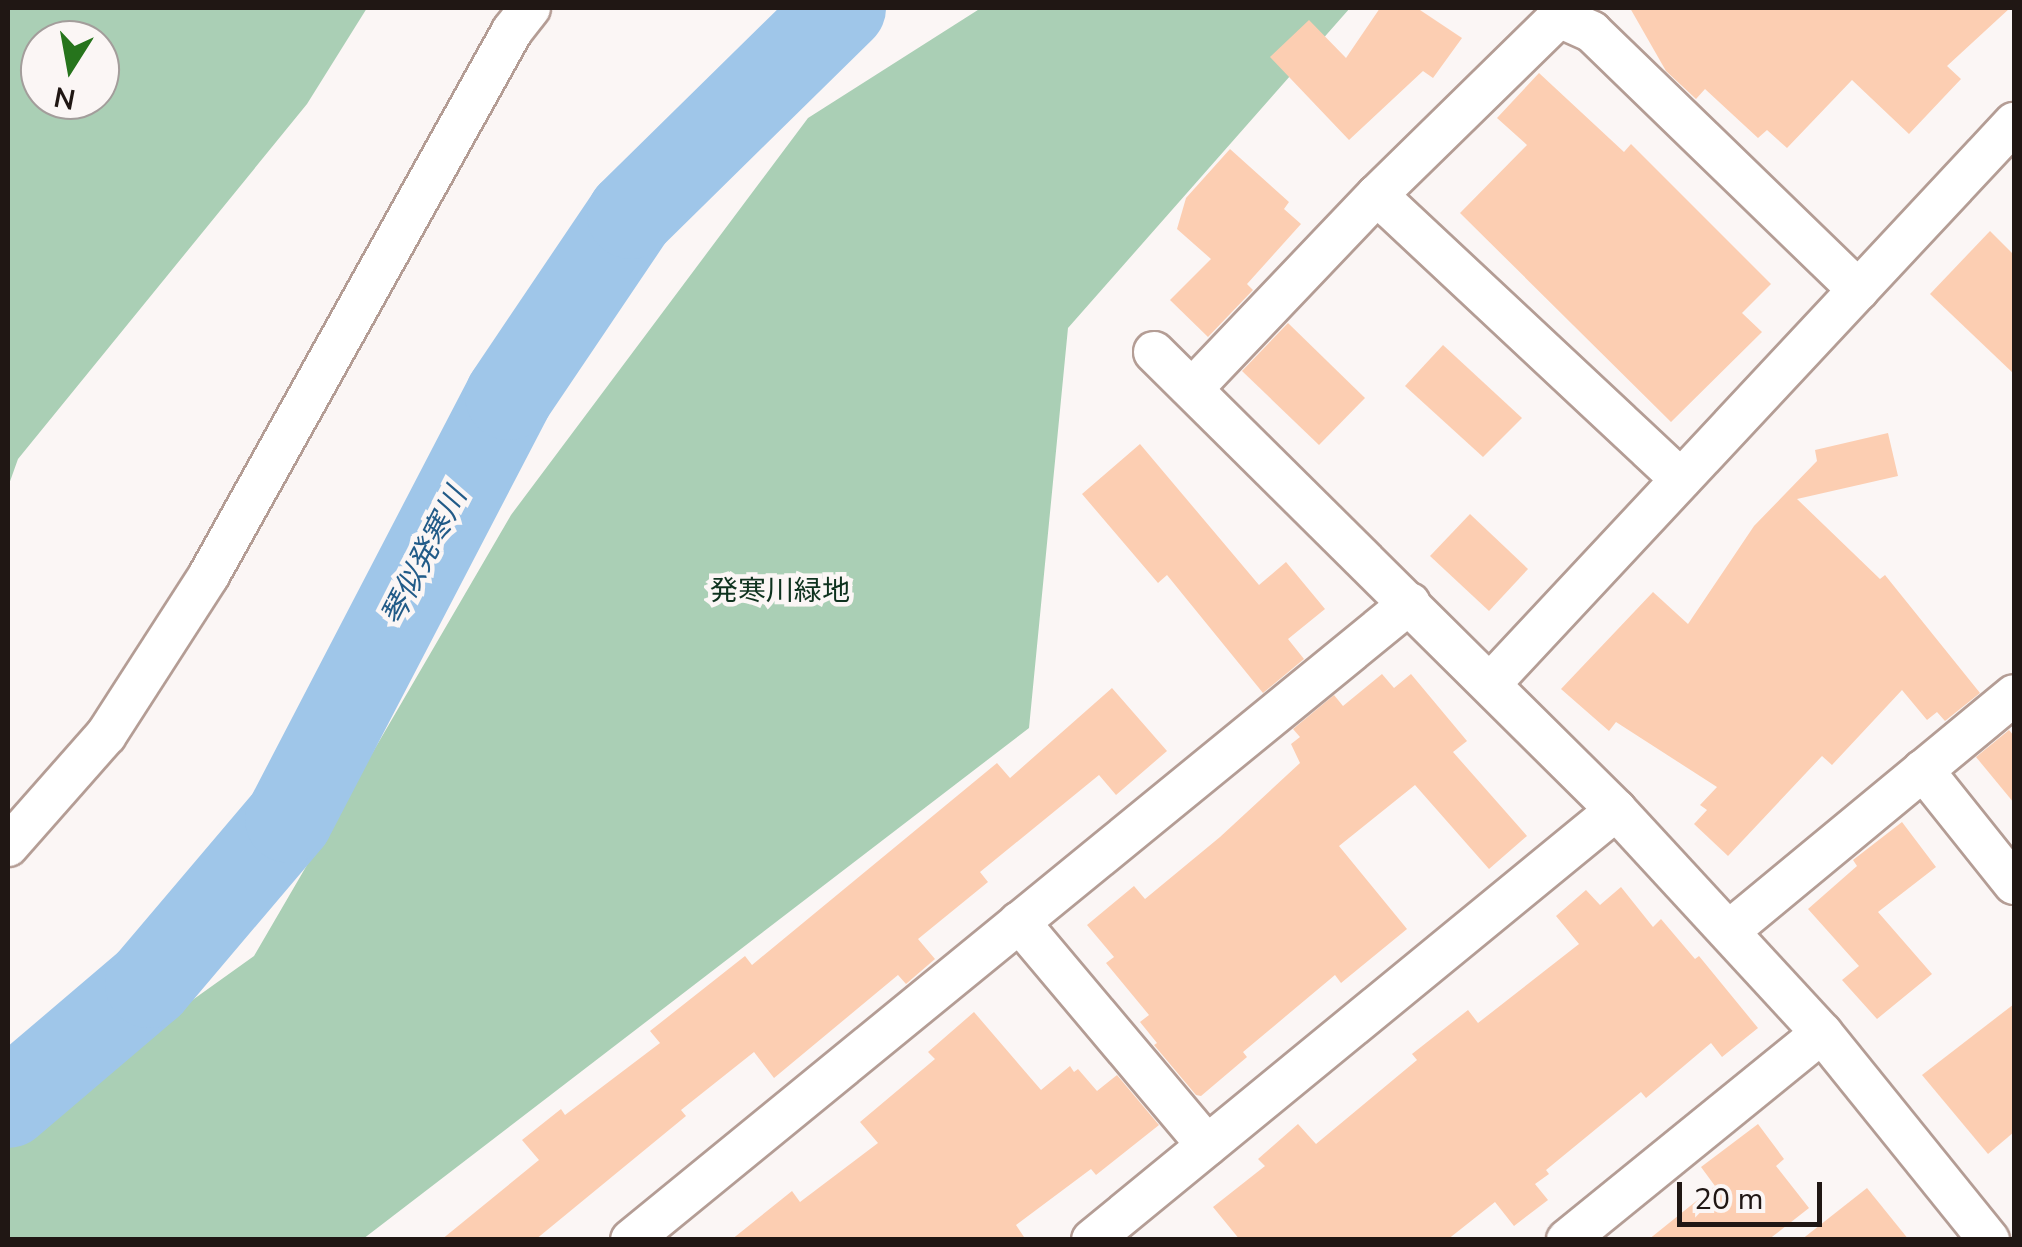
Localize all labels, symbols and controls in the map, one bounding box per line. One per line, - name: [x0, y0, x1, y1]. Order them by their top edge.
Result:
- north arrow: [20, 20, 120, 120]
- text: N: [51, 77, 79, 118]
- water label: 琴似発寒川: [375, 482, 475, 632]
- park label: 発寒川緑地: [710, 574, 850, 608]
- scale bar: [1682, 1162, 1827, 1224]
- text: 20 m: [1694, 1179, 1763, 1220]

